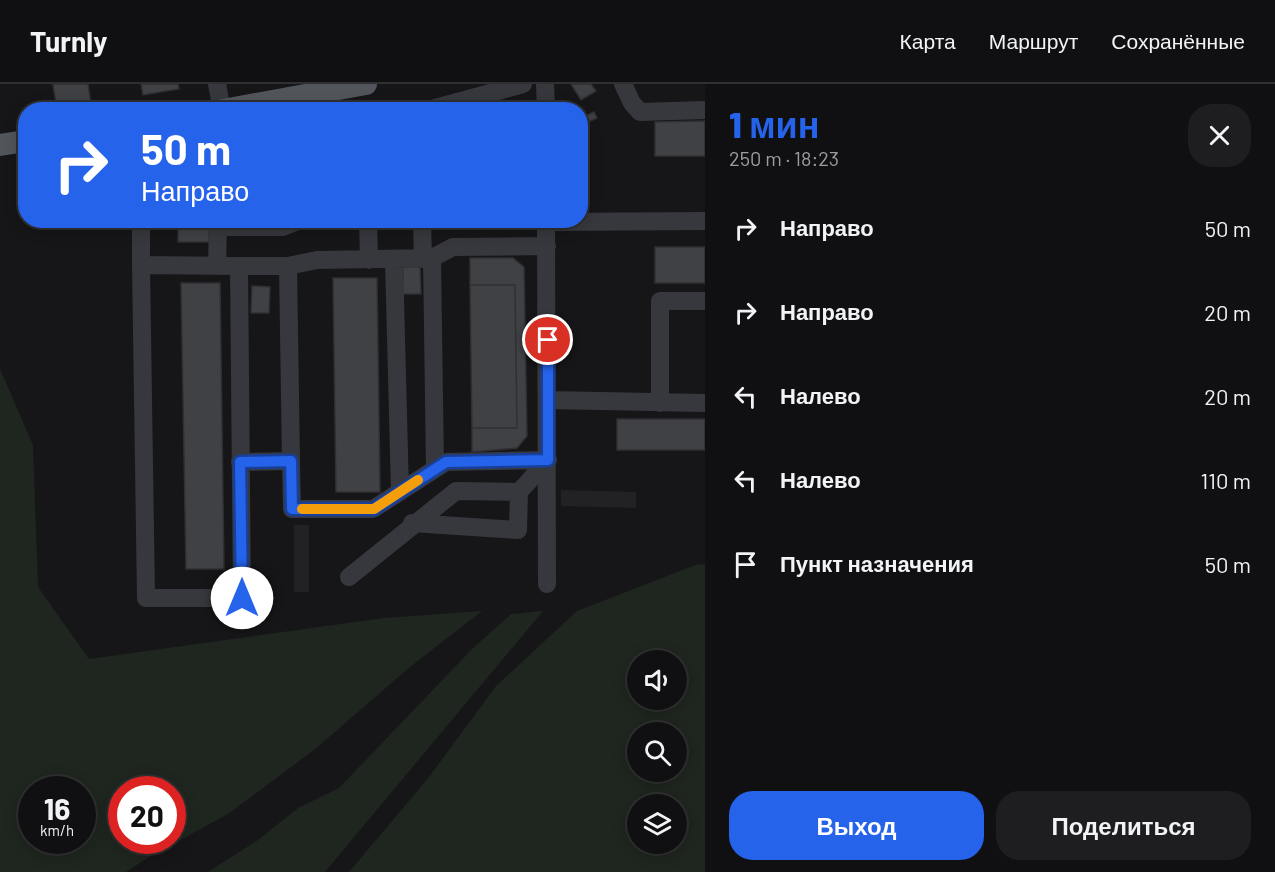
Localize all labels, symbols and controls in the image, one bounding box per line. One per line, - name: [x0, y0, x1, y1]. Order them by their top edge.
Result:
- text: Turnly: [30, 24, 107, 58]
- text: Карта: [900, 28, 956, 53]
- text: Маршрут: [989, 28, 1078, 53]
- text: Сохранённые: [1111, 28, 1245, 53]
- text: 1 мин: [729, 102, 820, 145]
- button: close: [1188, 104, 1251, 167]
- text: 50 m: [141, 123, 231, 173]
- icon: right: [42, 126, 120, 204]
- text: 250 m · 18:23: [729, 146, 839, 170]
- text: Направо: [141, 174, 249, 206]
- icon: right: [729, 212, 762, 245]
- text: Направо: [780, 214, 874, 240]
- text: 50 m: [1205, 215, 1251, 241]
- icon: right: [729, 296, 762, 329]
- text: Направо: [780, 298, 874, 324]
- text: 20 m: [1204, 299, 1251, 325]
- pin: [522, 314, 573, 365]
- icon: arrive: [531, 323, 564, 356]
- icon: left: [729, 380, 762, 413]
- text: Налево: [780, 382, 861, 408]
- text: 20 m: [1204, 383, 1251, 409]
- icon: left: [729, 464, 762, 497]
- text: Налево: [780, 466, 861, 492]
- text: 110 m: [1201, 467, 1251, 493]
- icon: arrive: [729, 548, 762, 581]
- text: Пункт назначения: [780, 550, 974, 576]
- text: 50 m: [1205, 551, 1251, 577]
- position arrow: [210, 566, 274, 630]
- map controls: [627, 650, 687, 854]
- button: sound: [627, 650, 687, 710]
- button: search: [627, 722, 687, 782]
- speed limit sign: 20: [108, 776, 186, 854]
- text: 16: [44, 790, 70, 826]
- button: Выход: [729, 791, 984, 860]
- button: Поделиться: [996, 791, 1251, 860]
- button: layers: [627, 794, 687, 854]
- text: km/h: [40, 821, 74, 839]

